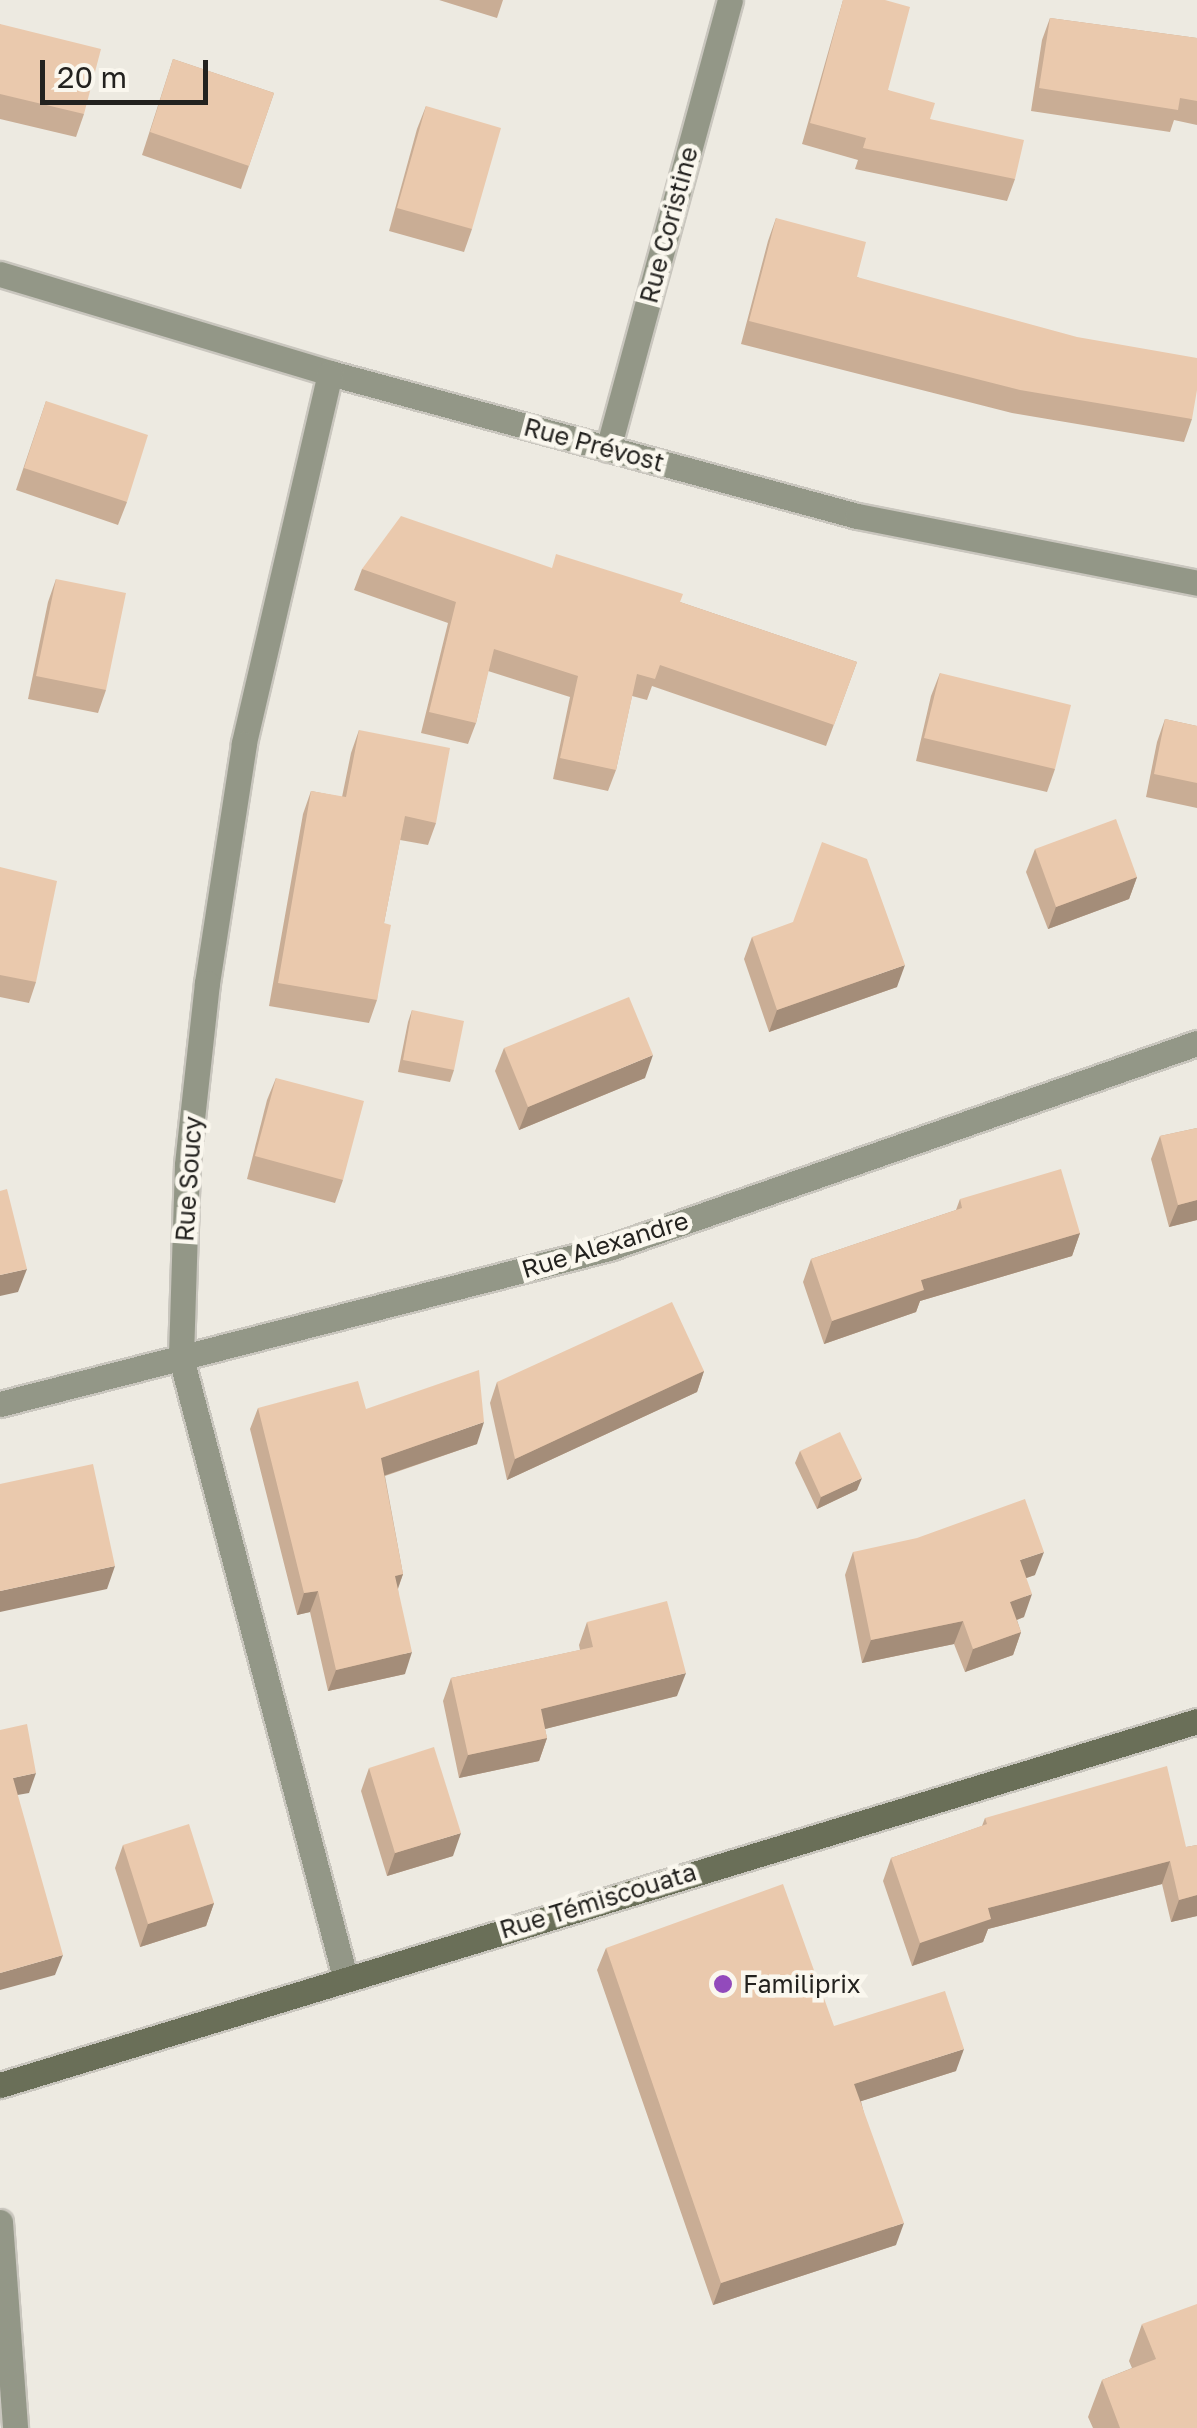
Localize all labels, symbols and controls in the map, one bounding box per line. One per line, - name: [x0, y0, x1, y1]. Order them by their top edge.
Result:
- scale bar: [45, 40, 212, 102]
- text: 20 m: [57, 59, 127, 95]
- street label: Rue Coristine: [634, 144, 704, 306]
- street label: Rue Prévost: [521, 412, 667, 478]
- street label: Rue Soucy: [170, 1115, 208, 1243]
- street label: Rue Alexandre: [518, 1205, 692, 1285]
- street label: Rue Témiscouata: [496, 1857, 700, 1945]
- place label: Familiprix: [743, 1969, 861, 1999]
- marker: Familiprix: [712, 1973, 734, 1995]

